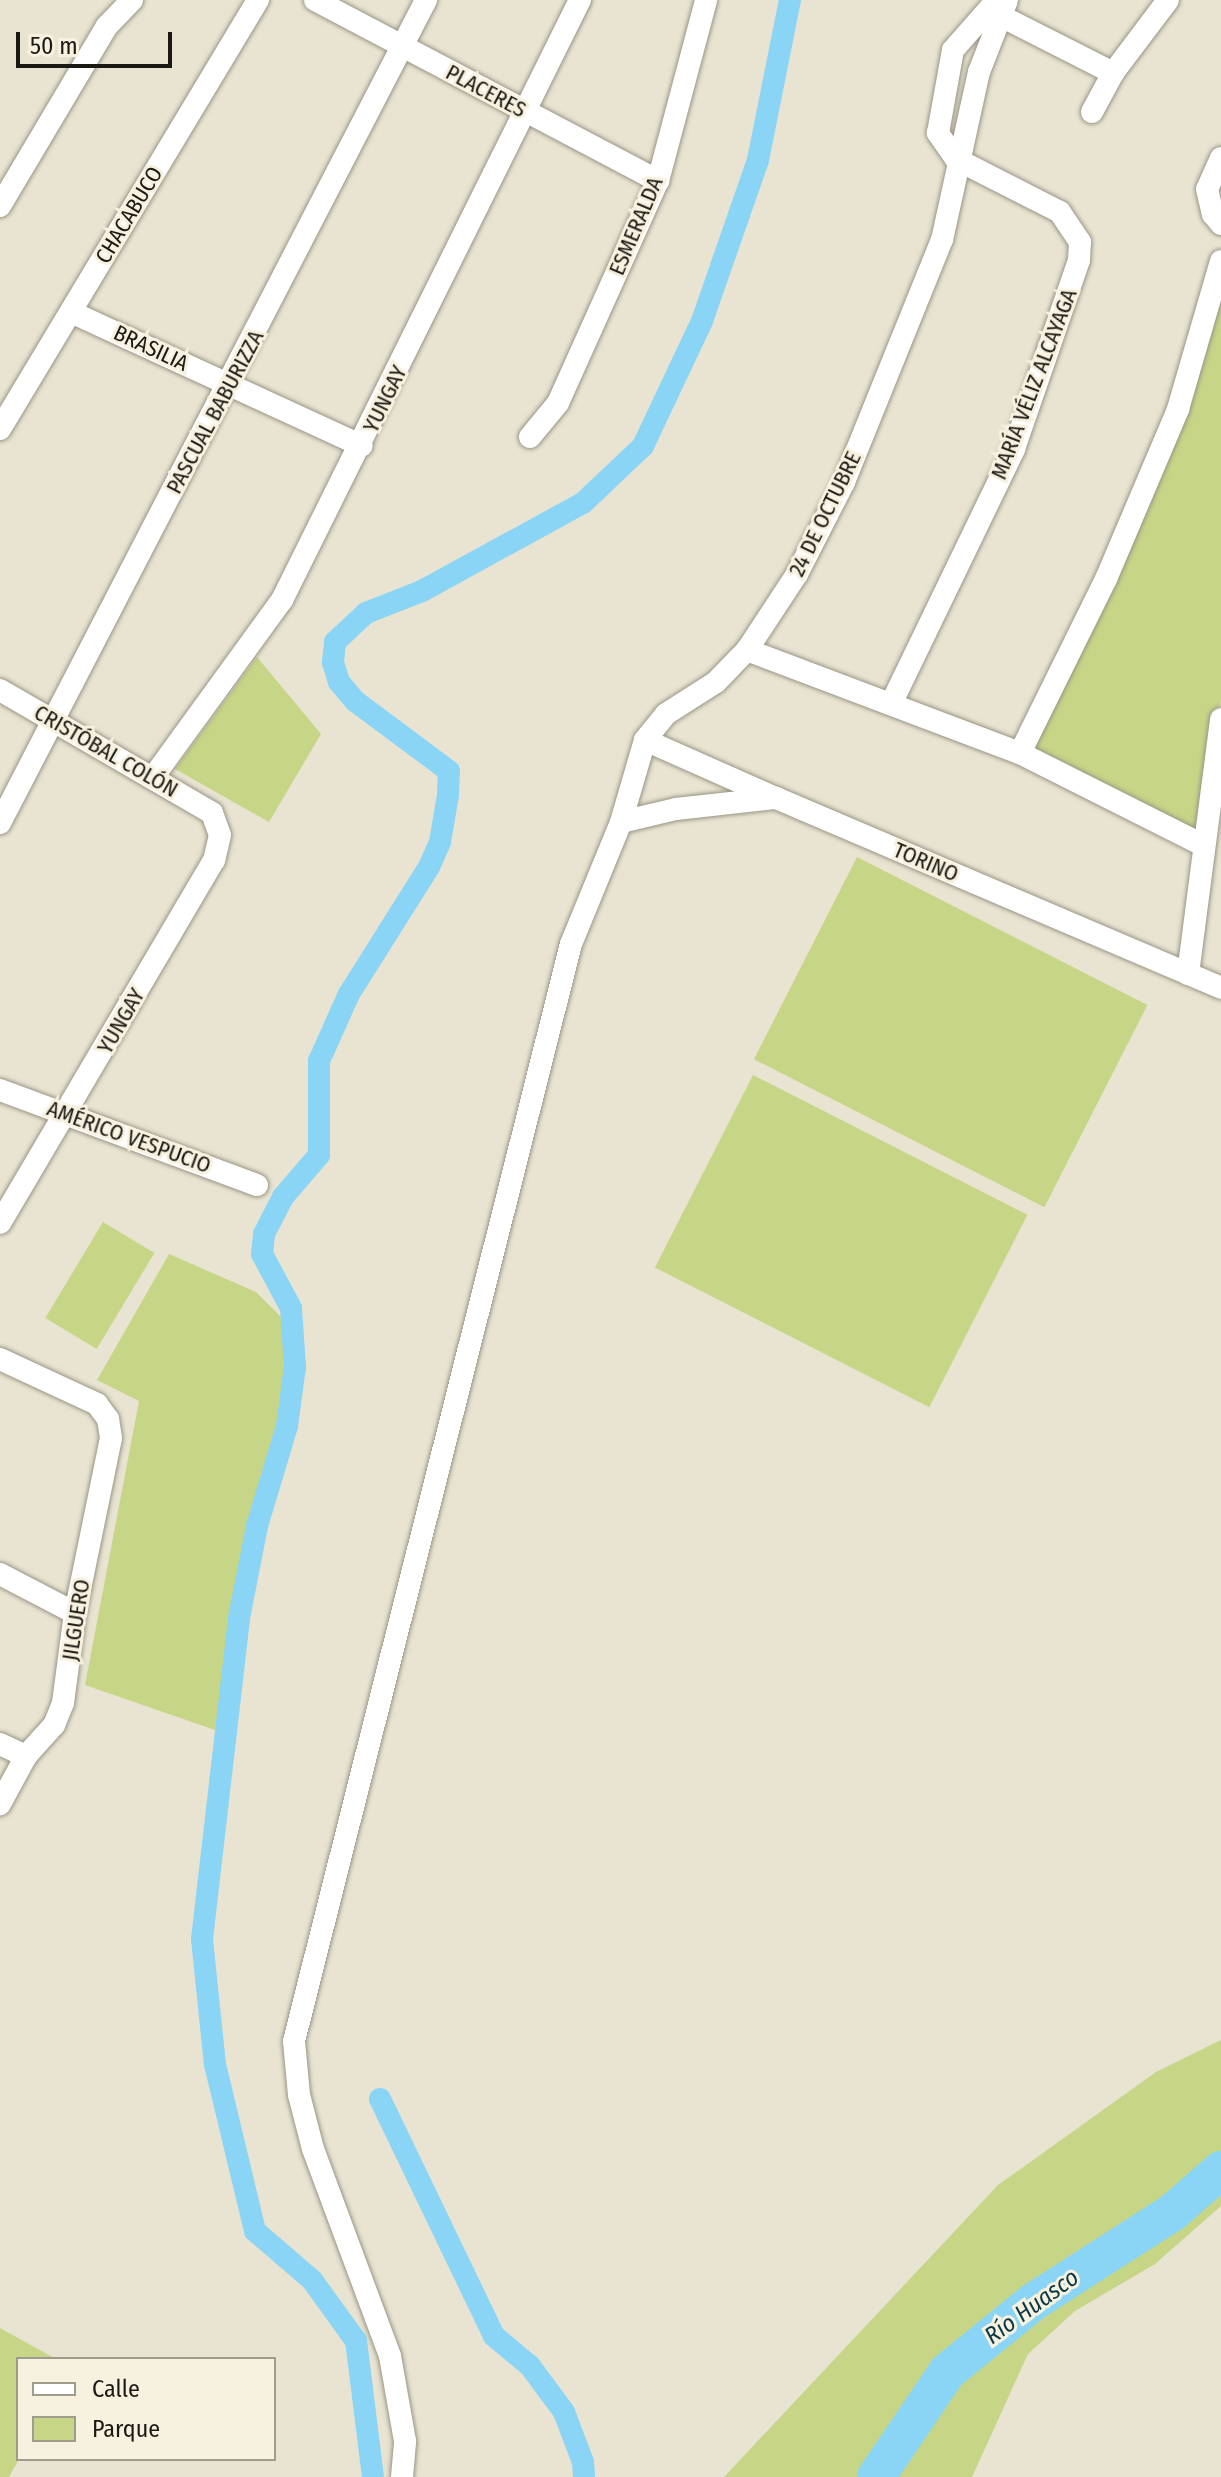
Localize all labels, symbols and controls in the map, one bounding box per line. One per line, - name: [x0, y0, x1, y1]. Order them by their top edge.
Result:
- scale bar: [20, 16, 176, 66]
- text: 50 m: [30, 32, 78, 60]
- street label: PLACERES: [441, 59, 531, 123]
- street label: CHACABUCO: [90, 162, 168, 268]
- street label: ESMERALDA: [603, 173, 669, 279]
- street label: MARÍA VÉLIZ ALCAYAGA: [986, 285, 1082, 483]
- street label: BRASILIA: [109, 319, 193, 377]
- street label: PASCUAL BABURIZZA: [161, 326, 269, 498]
- street label: YUNGAY: [358, 361, 412, 437]
- street label: 24 DE OCTUBRE: [783, 447, 867, 581]
- street label: CRISTÓBAL COLÓN: [29, 699, 183, 803]
- street label: TORINO: [889, 837, 963, 887]
- street label: YUNGAY: [92, 984, 150, 1058]
- street label: AMÉRICO VESPUCIO: [43, 1095, 215, 1179]
- street label: JILGUERO: [57, 1577, 95, 1663]
- water label: Río Huasco: [979, 2263, 1085, 2351]
- legend: [16, 2357, 276, 2461]
- text: Calle: [92, 2375, 140, 2403]
- text: Parque: [92, 2415, 160, 2443]

